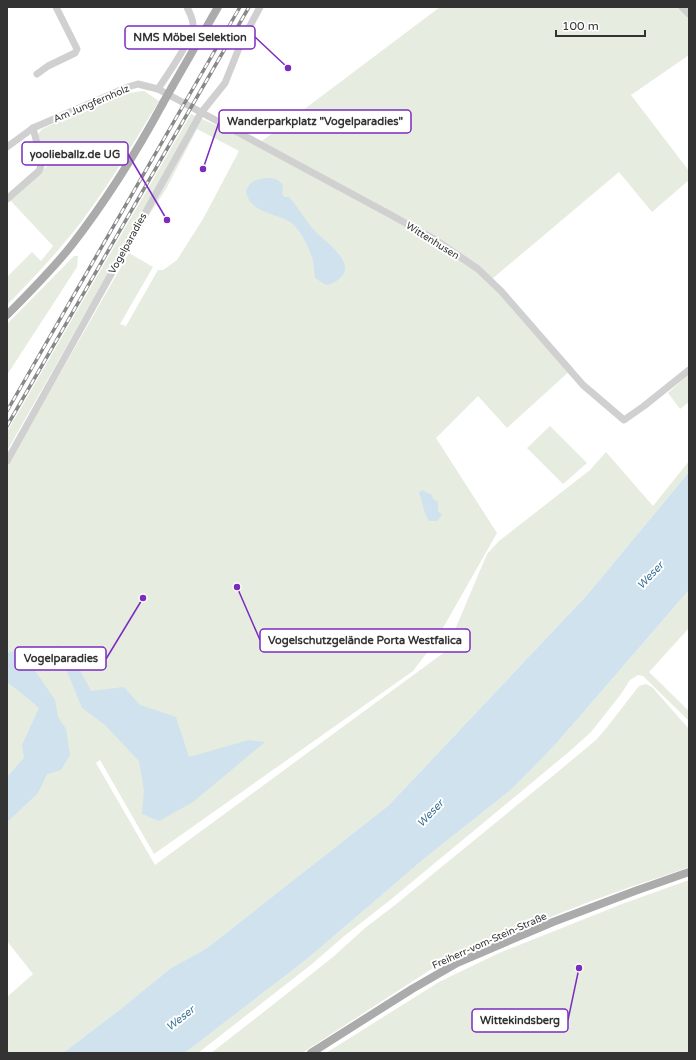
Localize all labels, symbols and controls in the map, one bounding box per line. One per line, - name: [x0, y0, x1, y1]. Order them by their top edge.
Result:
- scale bar: [556, 12, 645, 38]
- text: 100 m: [562, 19, 599, 33]
- callout: NMS Möbel Selektion: [125, 26, 255, 49]
- text: NMS Möbel Selektion: [133, 31, 247, 44]
- street label: Am Jungfernholz: [52, 83, 131, 125]
- callout: Wanderparkplatz "Vogelparadies": [219, 110, 411, 133]
- text: Wanderparkplatz "Vogelparadies": [227, 115, 403, 129]
- callout: yoolieballz.de UG: [22, 142, 128, 165]
- text: yoolieballz.de UG: [30, 148, 120, 162]
- street label: Vogelparadies: [106, 211, 150, 276]
- street label: Wittenhusen: [404, 220, 461, 262]
- water label: Weser: [635, 558, 667, 592]
- callout: Vogelschutzgelände Porta Westfalica: [260, 629, 470, 652]
- text: Vogelschutzgelände Porta Westfalica: [268, 634, 462, 648]
- callout: Vogelparadies: [15, 647, 106, 670]
- text: Vogelparadies: [24, 652, 99, 666]
- water label: Weser: [415, 796, 447, 830]
- street label: Freiherr-vom-Stein-Straße: [430, 910, 549, 972]
- water label: Weser: [163, 1002, 199, 1034]
- callout: Wittekindsberg: [472, 1009, 568, 1032]
- text: Wittekindsberg: [480, 1014, 560, 1028]

